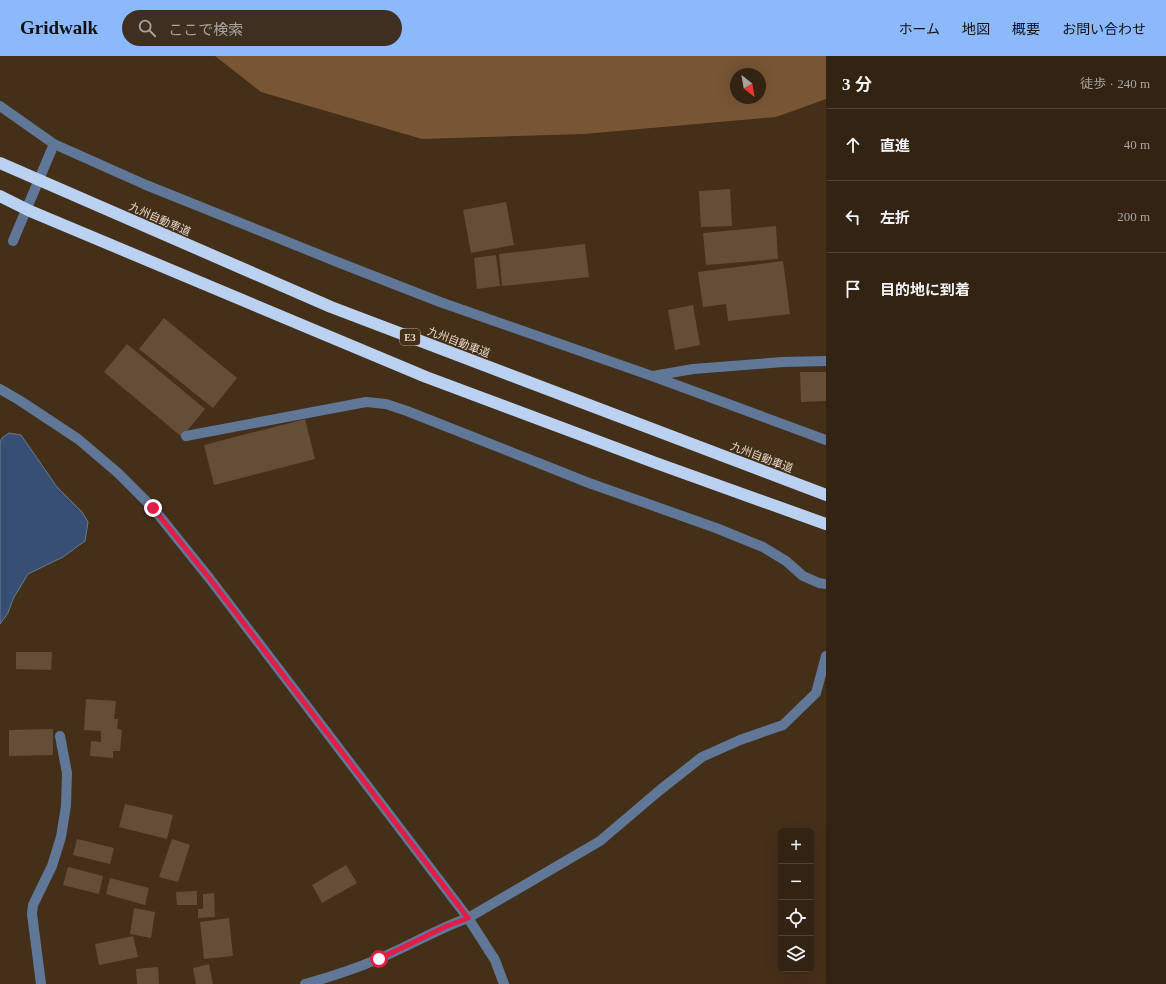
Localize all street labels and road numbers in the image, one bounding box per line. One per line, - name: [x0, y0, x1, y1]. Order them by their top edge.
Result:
- street label: 九州自動車道: [127, 200, 193, 238]
- street label: 九州自動車道: [426, 325, 492, 359]
- road number: E3: [400, 329, 420, 345]
- street label: 九州自動車道: [729, 440, 795, 474]

